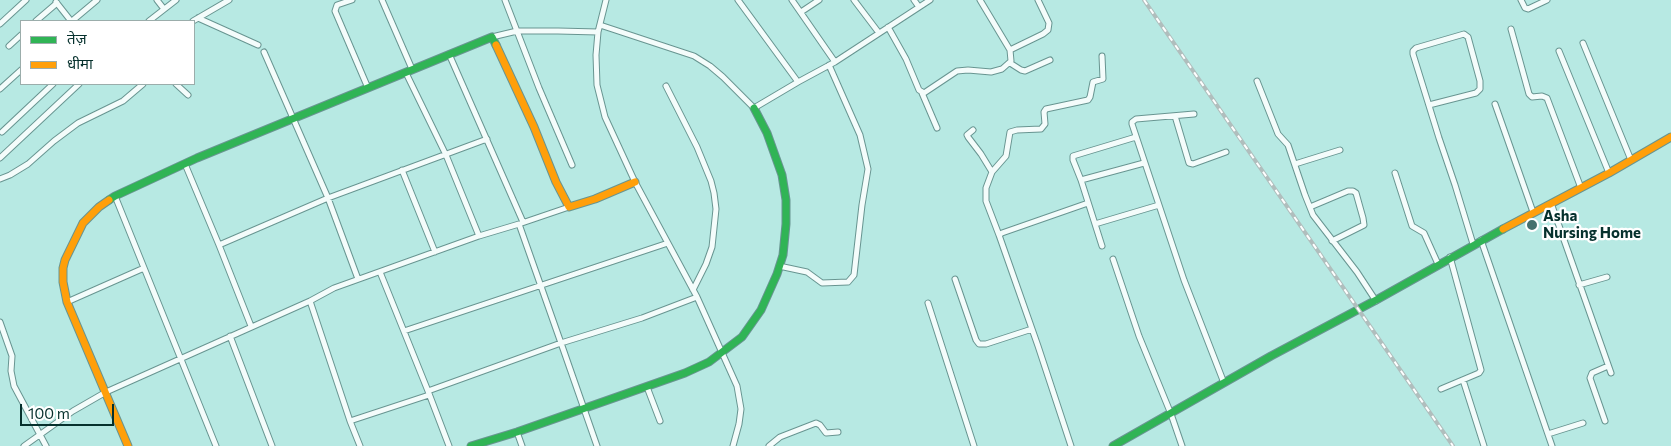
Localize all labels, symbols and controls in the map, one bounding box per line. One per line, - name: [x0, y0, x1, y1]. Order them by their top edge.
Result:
- legend: [20, 20, 195, 85]
- text: तेज़: [67, 29, 87, 47]
- text: धीमा: [67, 54, 93, 72]
- place label: Asha Nursing Home: [1543, 207, 1641, 242]
- marker: Asha Nursing Home: [1525, 218, 1539, 232]
- scale bar: [22, 394, 116, 426]
- text: 100 m: [28, 404, 70, 422]

